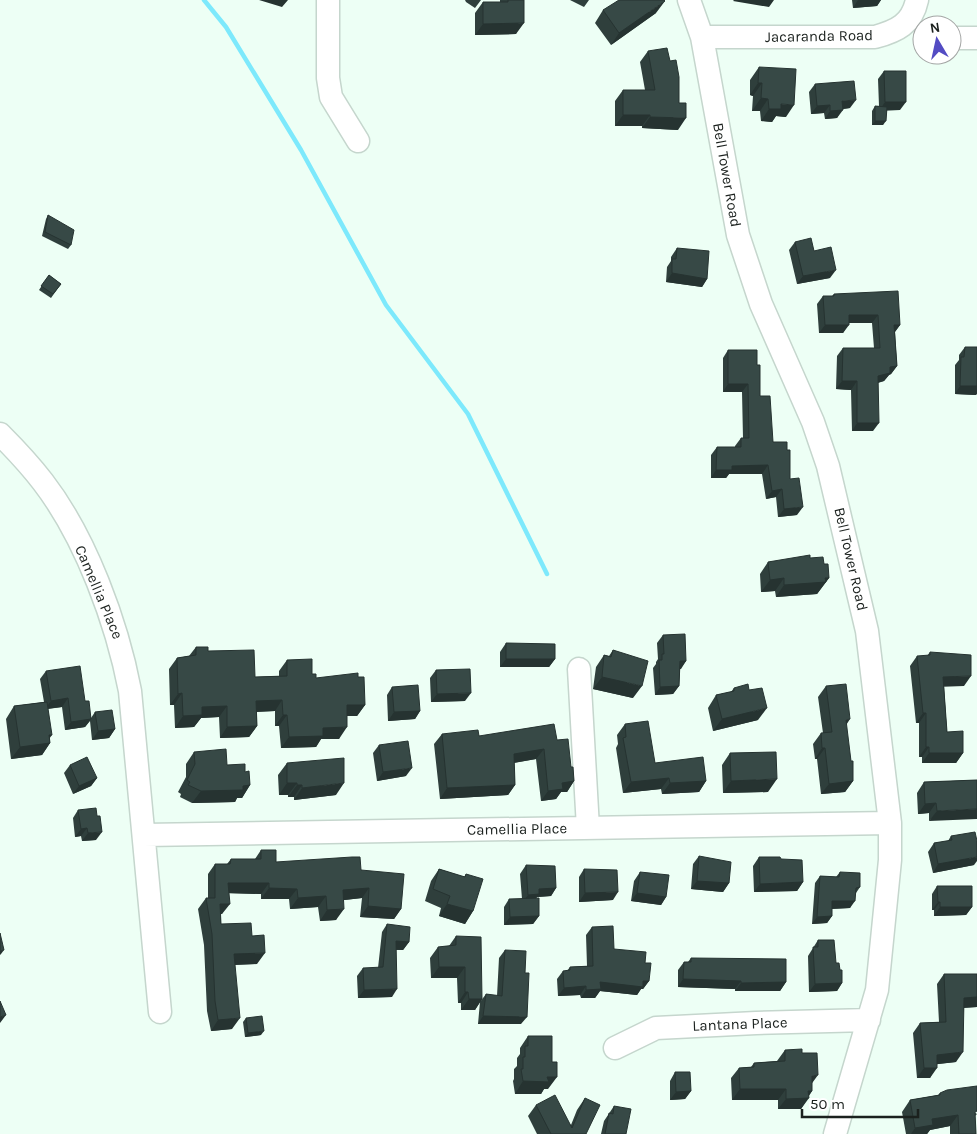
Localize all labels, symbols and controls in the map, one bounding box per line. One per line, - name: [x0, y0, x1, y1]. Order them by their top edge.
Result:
- north arrow: [912, 15, 962, 65]
- text: N: [929, 18, 941, 37]
- street label: Jacaranda Road: [765, 26, 873, 46]
- street label: Bell Tower Road: [709, 121, 745, 229]
- street label: Bell Tower Road: [830, 506, 872, 612]
- street label: Camellia Place: [71, 542, 127, 642]
- street label: Camellia Place: [467, 819, 567, 839]
- street label: Lantana Place: [692, 1013, 788, 1035]
- scale bar: [802, 1086, 918, 1118]
- text: 50 m: [810, 1095, 845, 1113]

